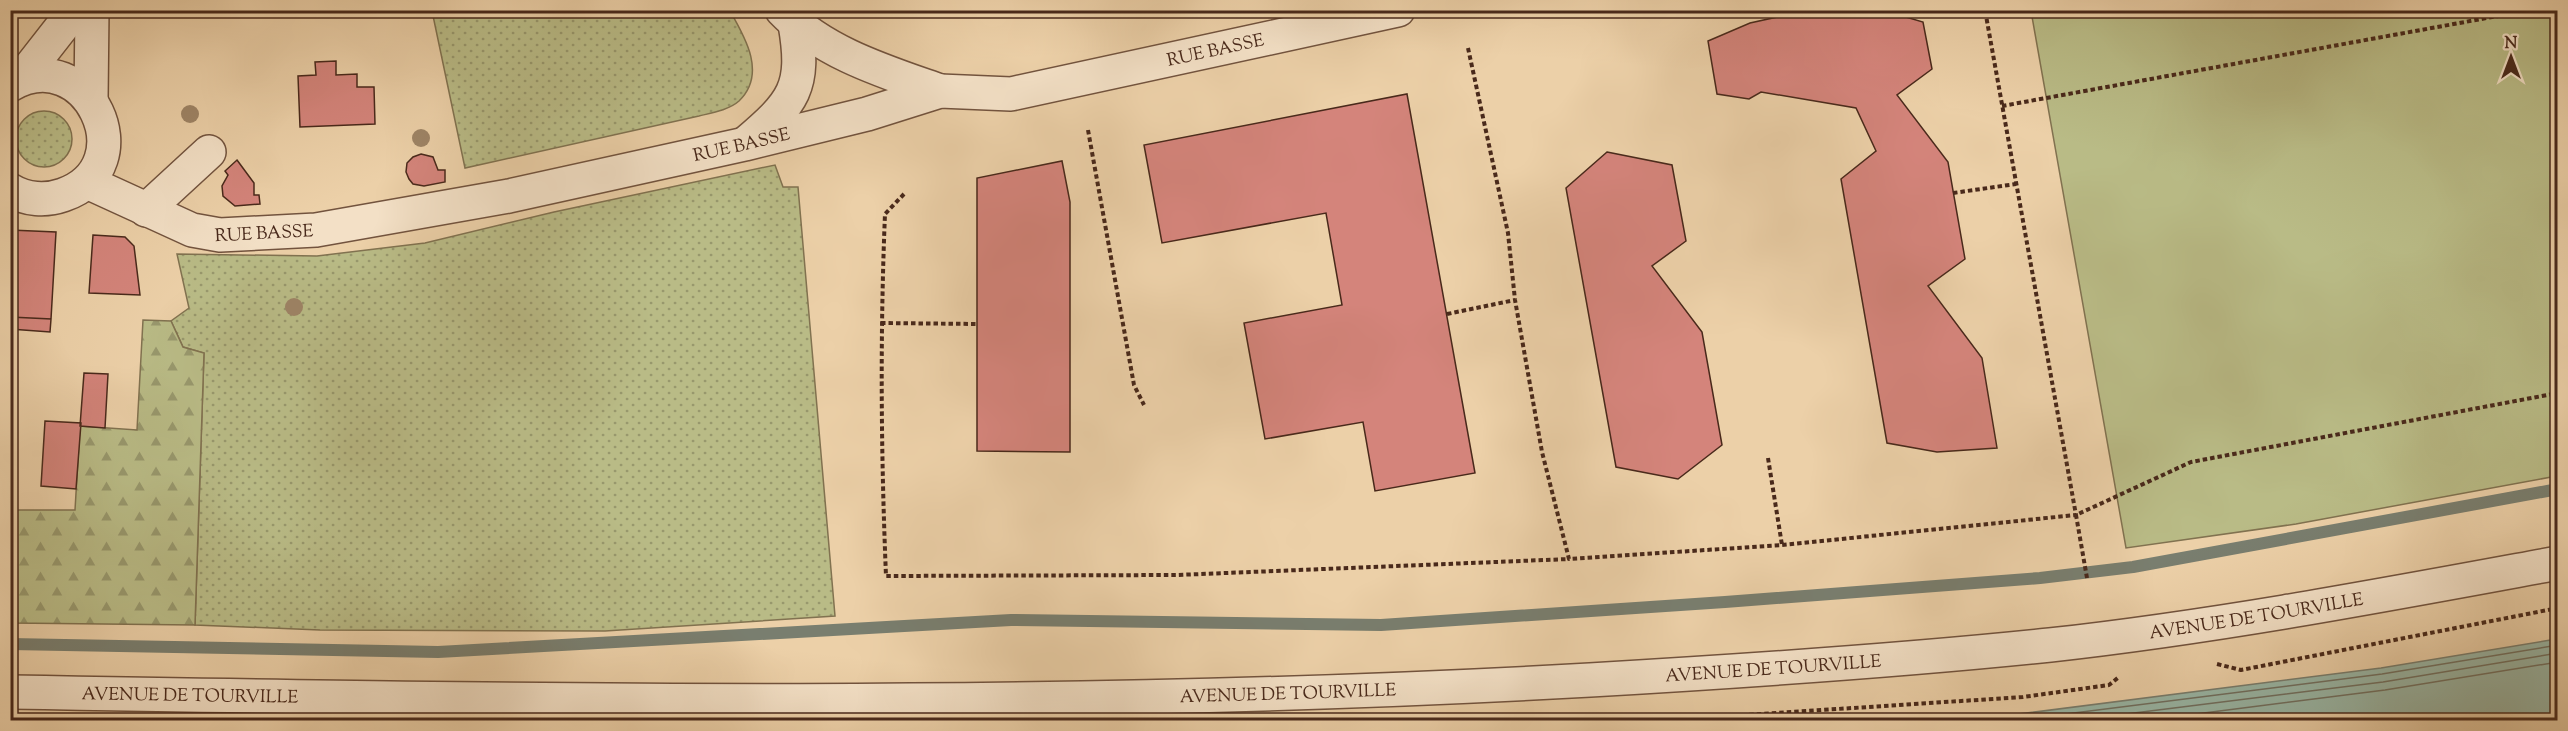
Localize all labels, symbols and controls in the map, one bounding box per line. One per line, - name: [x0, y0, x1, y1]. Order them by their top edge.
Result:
- north arrow: [2481, 27, 2541, 87]
- street label: RUE BASSE: [1165, 28, 1267, 75]
- text: N: [2505, 33, 2518, 56]
- street label: RUE BASSE: [691, 122, 793, 170]
- street label: RUE BASSE: [214, 219, 314, 250]
- street label: AVENUE DE TOURVILLE: [2148, 588, 2366, 647]
- street label: AVENUE DE TOURVILLE: [1664, 649, 1883, 690]
- street label: AVENUE DE TOURVILLE: [1179, 678, 1397, 711]
- street label: AVENUE DE TOURVILLE: [81, 682, 299, 712]

